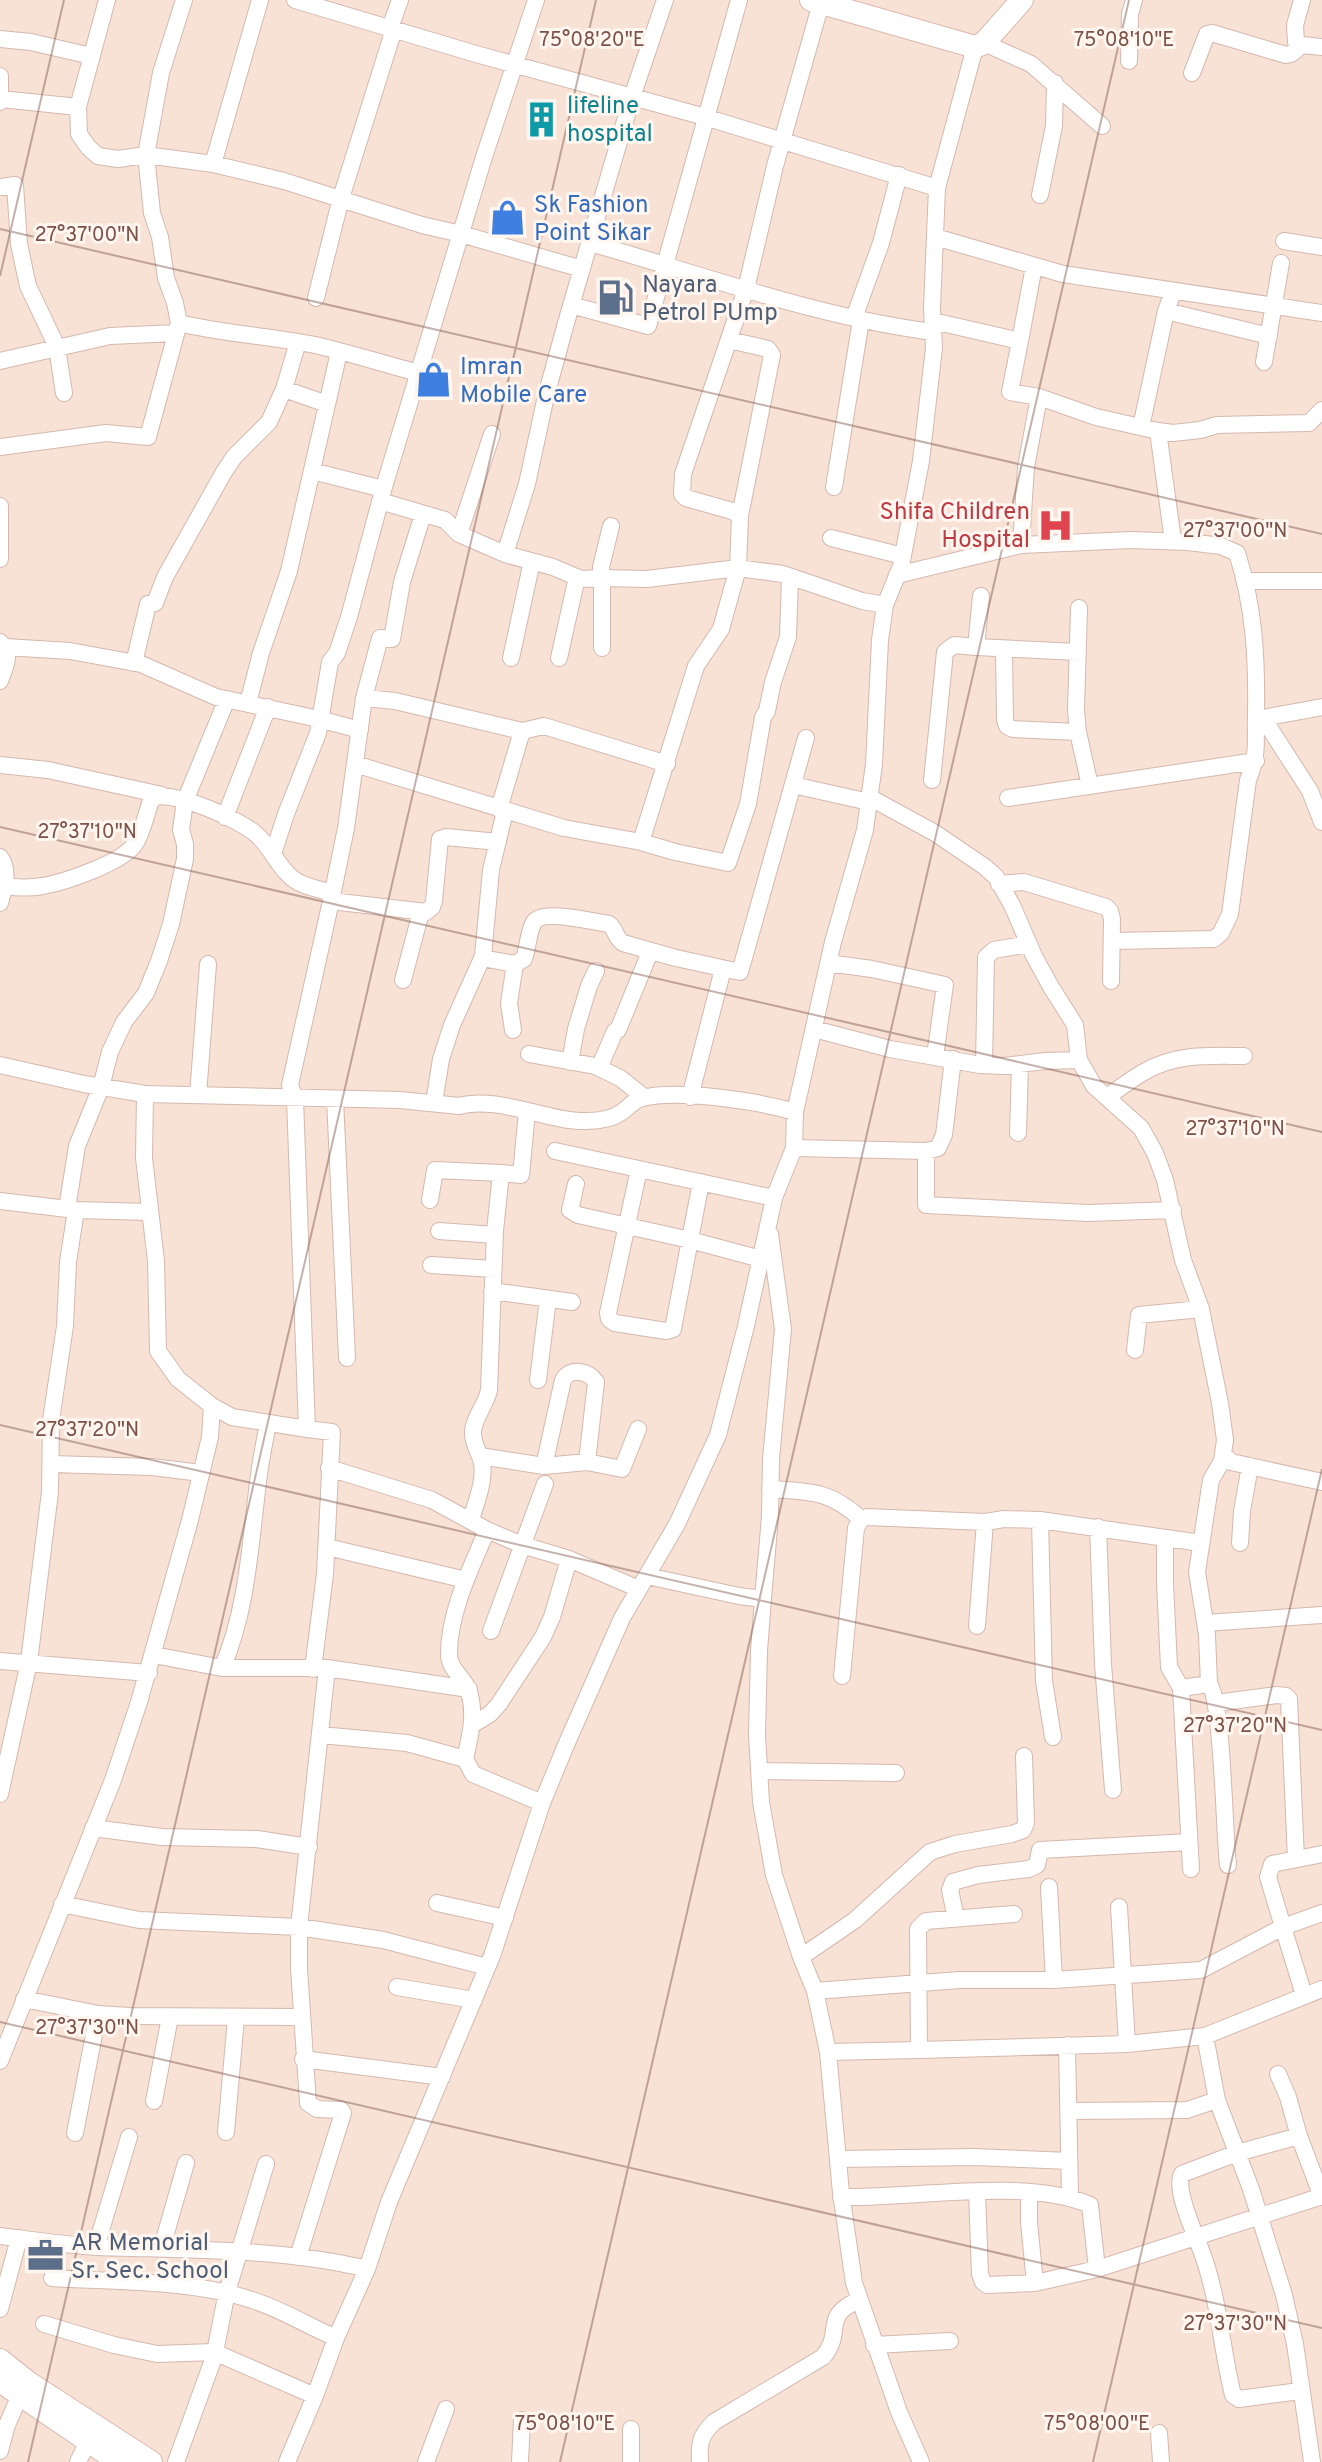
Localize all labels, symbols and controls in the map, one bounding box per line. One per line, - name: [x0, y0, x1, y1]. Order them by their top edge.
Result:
- text: 75°08'20"E: [539, 28, 645, 54]
- text: 75°08'10"E: [1074, 28, 1174, 54]
- place label: lifeline hospital: [567, 92, 653, 150]
- building icon: lifeline hospital: [522, 100, 560, 138]
- place label: Sk Fashion Point Sikar: [534, 191, 651, 249]
- shop icon: Sk Fashion Point Sikar: [489, 199, 527, 237]
- text: 27°37'00"N: [35, 223, 139, 249]
- place label: Nayara Petrol PUmp: [642, 271, 778, 329]
- fuel station icon: Nayara Petrol PUmp: [597, 279, 635, 317]
- place label: Imran Mobile Care: [460, 353, 587, 411]
- shop icon: Imran Mobile Care: [415, 361, 453, 399]
- place label: Shifa Children Hospital: [880, 498, 1030, 556]
- hospital icon: Shifa Children Hospital: [1037, 506, 1075, 544]
- text: 27°37'00"N: [1183, 519, 1287, 545]
- text: 27°37'10"N: [37, 820, 137, 846]
- text: 27°37'10"N: [1185, 1117, 1285, 1143]
- text: 27°37'20"N: [35, 1418, 139, 1444]
- text: 27°37'20"N: [1183, 1714, 1287, 1740]
- text: 27°37'30"N: [35, 2016, 139, 2042]
- place label: AR Memorial Sr. Sec. School: [71, 2229, 229, 2287]
- office icon: AR Memorial Sr. Sec. School: [26, 2237, 64, 2275]
- text: 27°37'30"N: [1183, 2312, 1287, 2338]
- text: 75°08'10"E: [515, 2412, 615, 2438]
- text: 75°08'00"E: [1044, 2412, 1150, 2438]

